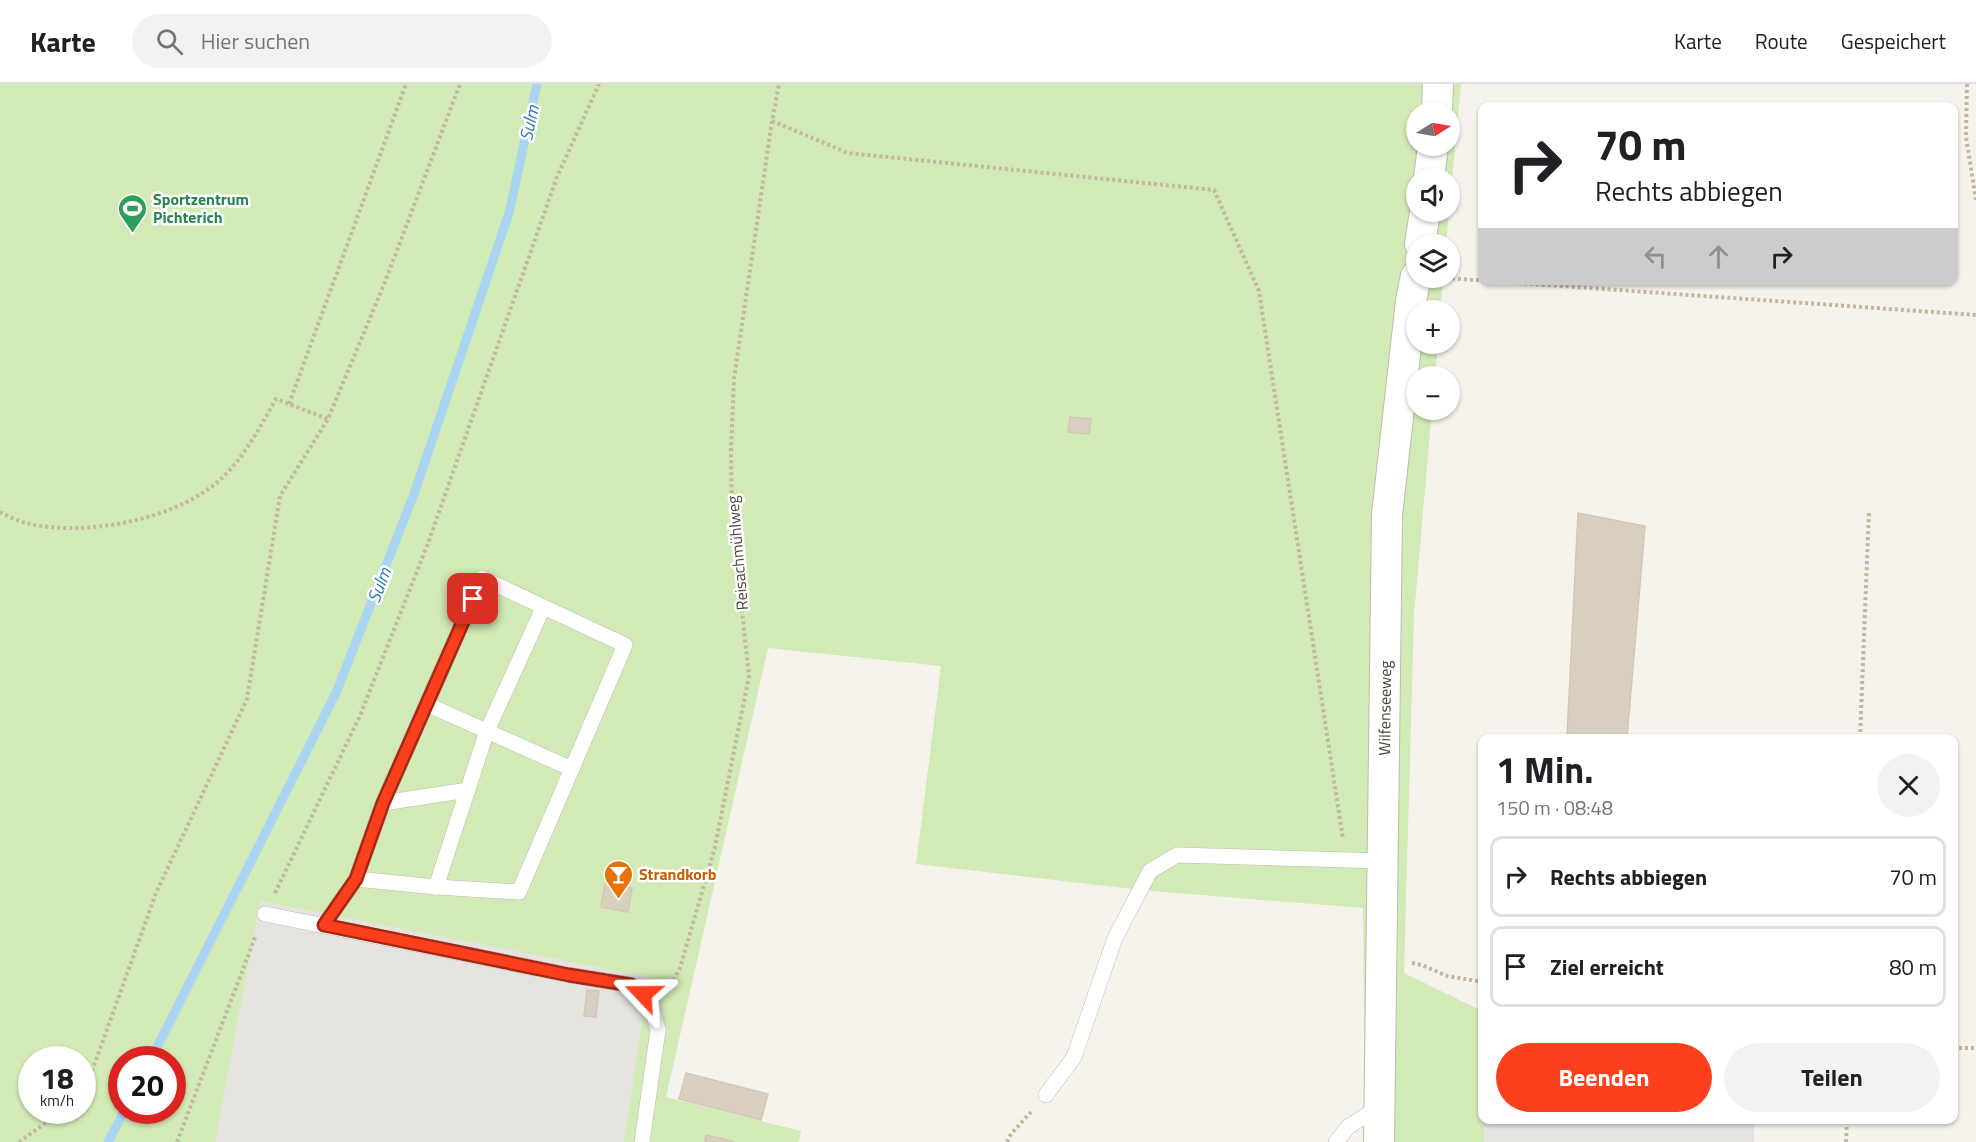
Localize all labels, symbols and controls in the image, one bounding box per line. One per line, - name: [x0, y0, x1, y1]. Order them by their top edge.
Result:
- search box: [132, 14, 552, 68]
- text: Karte: [30, 20, 96, 63]
- text: Hier suchen: [201, 24, 310, 58]
- icon: search: [153, 25, 186, 58]
- text: Karte: [1674, 25, 1722, 57]
- text: Route: [1755, 25, 1808, 57]
- text: Gespeichert: [1841, 25, 1946, 57]
- water label: Sulm: [512, 102, 546, 143]
- north arrow: [1406, 102, 1460, 156]
- map controls: [1406, 102, 1460, 420]
- text: 70 m: [1595, 112, 1687, 176]
- icon: right: [1496, 126, 1574, 204]
- button: sound: [1406, 168, 1460, 222]
- text: Rechts abbiegen: [1595, 170, 1783, 211]
- place label: Sportzentrum Pichterich: [153, 187, 249, 229]
- sports icon: Sportzentrum Pichterich: [116, 192, 148, 234]
- button: layers: [1406, 234, 1460, 288]
- icon: left: [1639, 240, 1672, 273]
- icon: ahead: [1702, 240, 1735, 273]
- icon: right: [1765, 240, 1798, 273]
- button: +: [1406, 300, 1460, 354]
- button: −: [1406, 366, 1460, 420]
- street label: Reisachmühlweg: [720, 495, 754, 611]
- water label: Sulm: [360, 562, 398, 607]
- pin: [447, 573, 498, 624]
- icon: arrive: [456, 582, 489, 615]
- street label: Wilfenseeweg: [1372, 660, 1397, 756]
- text: 1 Min.: [1496, 742, 1593, 797]
- button: close: [1877, 754, 1940, 817]
- text: 150 m · 08:48: [1496, 792, 1613, 823]
- bar icon: Strandkorb: [602, 858, 634, 900]
- icon: right: [1499, 860, 1532, 893]
- text: Rechts abbiegen: [1550, 860, 1707, 894]
- text: 70 m: [1889, 860, 1937, 894]
- place label: Strandkorb: [639, 862, 717, 886]
- icon: arrive: [1499, 950, 1532, 983]
- text: Ziel erreicht: [1550, 950, 1664, 984]
- text: 80 m: [1889, 950, 1937, 984]
- position arrow: [611, 962, 675, 1026]
- button: Beenden: [1496, 1043, 1712, 1112]
- button: Teilen: [1724, 1043, 1940, 1112]
- speed limit sign: 20: [108, 1046, 186, 1124]
- text: 18: [40, 1055, 74, 1101]
- text: km/h: [40, 1089, 74, 1112]

